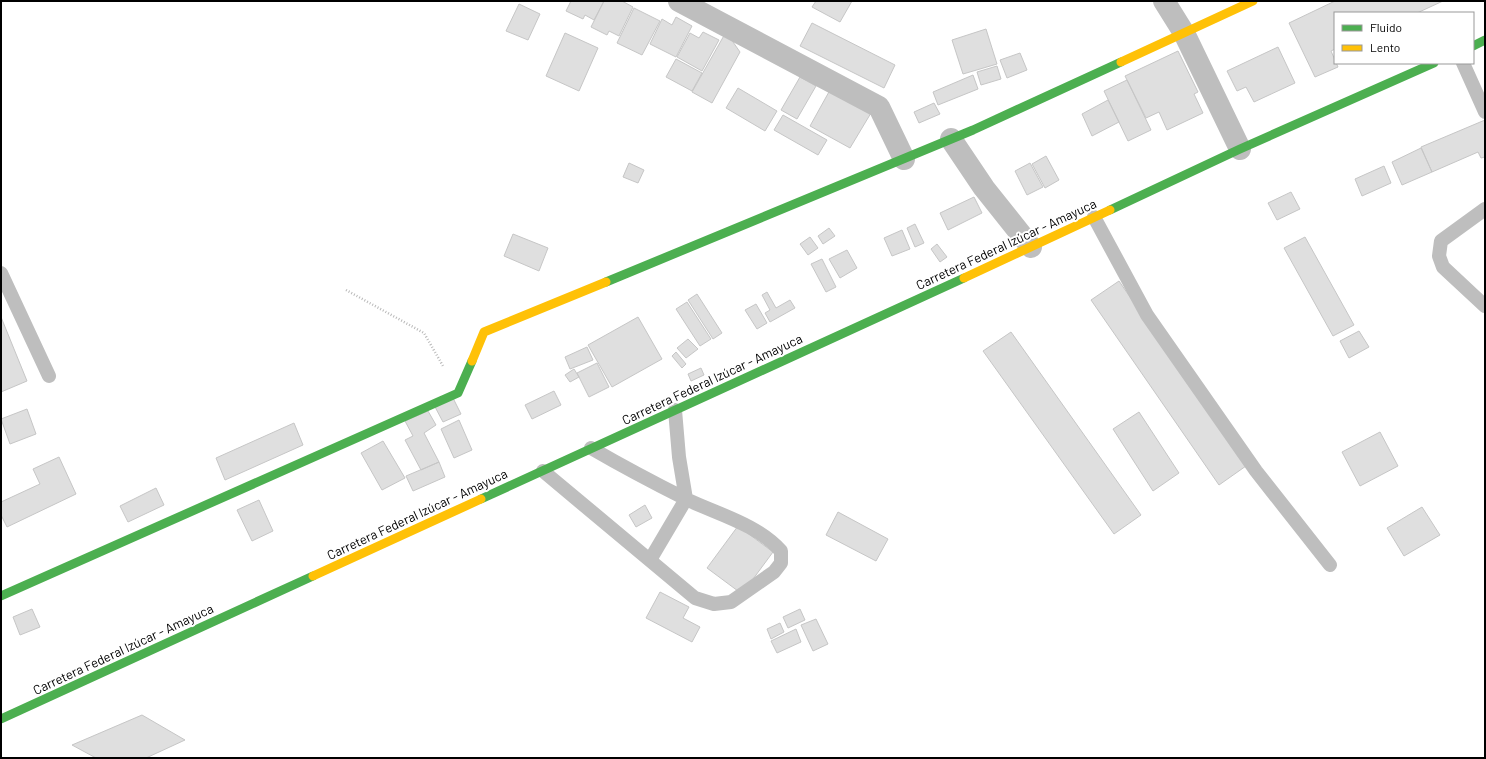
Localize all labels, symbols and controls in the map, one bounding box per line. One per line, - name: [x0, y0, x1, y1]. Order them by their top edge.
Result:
- legend: [1334, 12, 1474, 64]
- text: Fluido: [1370, 20, 1402, 34]
- text: Lento: [1370, 40, 1400, 54]
- street label: Carretera Federal Izúcar - Amayuca: [913, 195, 1099, 293]
- street label: Carretera Federal Izúcar - Amayuca: [619, 330, 805, 428]
- street label: Carretera Federal Izúcar - Amayuca: [324, 465, 510, 563]
- street label: Carretera Federal Izúcar - Amayuca: [30, 600, 216, 698]

